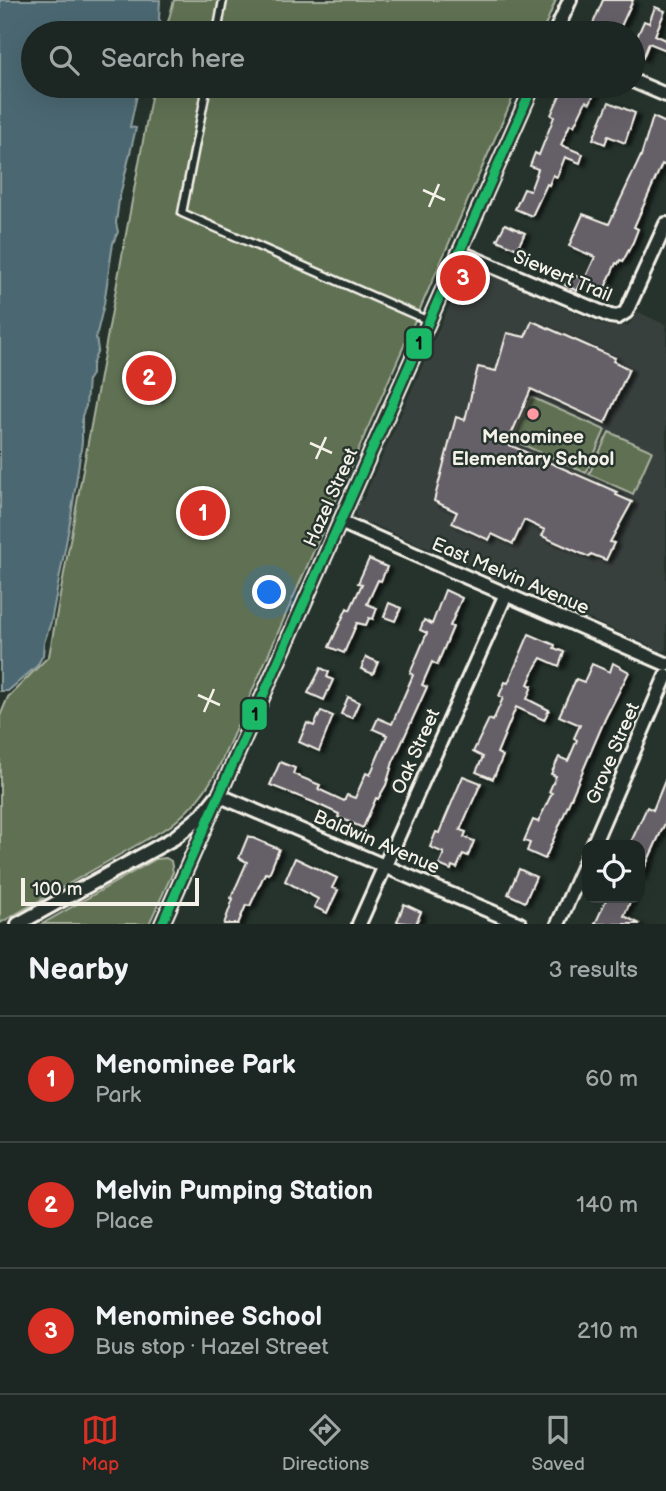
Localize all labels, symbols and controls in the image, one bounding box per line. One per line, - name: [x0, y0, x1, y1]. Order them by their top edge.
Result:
- search box: [21, 21, 645, 98]
- icon: search: [45, 41, 83, 79]
- text: Search here: [101, 44, 245, 75]
- street label: Siewert Trail: [510, 245, 615, 307]
- pin: 3: [440, 252, 486, 304]
- line badge: 1: [405, 327, 433, 360]
- text: 1: [415, 333, 423, 356]
- pin: 2: [126, 352, 172, 404]
- marker: Menominee Elementary School: [525, 406, 541, 422]
- place label: Menominee Elementary School: [452, 426, 614, 471]
- street label: Hazel Street: [299, 444, 363, 551]
- pin: 1: [180, 487, 226, 539]
- street label: East Melvin Avenue: [428, 533, 593, 620]
- your location: [252, 575, 286, 609]
- line badge: 1: [241, 698, 268, 731]
- street label: Grove Street: [582, 699, 645, 808]
- text: 1: [251, 704, 259, 727]
- street label: Oak Street: [387, 705, 445, 798]
- street label: Baldwin Avenue: [310, 805, 443, 879]
- map controls: [582, 840, 645, 903]
- button: locate: [582, 840, 645, 903]
- scale bar: [21, 875, 200, 907]
- text: 100 m: [32, 878, 83, 901]
- text: Nearby: [28, 952, 128, 988]
- text: 3 results: [549, 956, 638, 984]
- text: Menominee Park: [95, 1050, 296, 1081]
- text: 1: [46, 1065, 56, 1093]
- text: 60 m: [585, 1065, 638, 1093]
- text: Park: [95, 1081, 141, 1109]
- text: Melvin Pumping Station: [95, 1176, 373, 1207]
- text: 2: [44, 1191, 58, 1219]
- text: 140 m: [576, 1191, 638, 1219]
- text: Place: [95, 1207, 153, 1235]
- text: Menominee School: [95, 1302, 322, 1333]
- text: 3: [44, 1317, 58, 1345]
- text: 210 m: [577, 1317, 638, 1345]
- text: Bus stop · Hazel Street: [95, 1333, 328, 1361]
- tab: Map: [81, 1411, 119, 1476]
- tab: Directions: [282, 1411, 369, 1476]
- tab: Saved: [531, 1411, 585, 1476]

